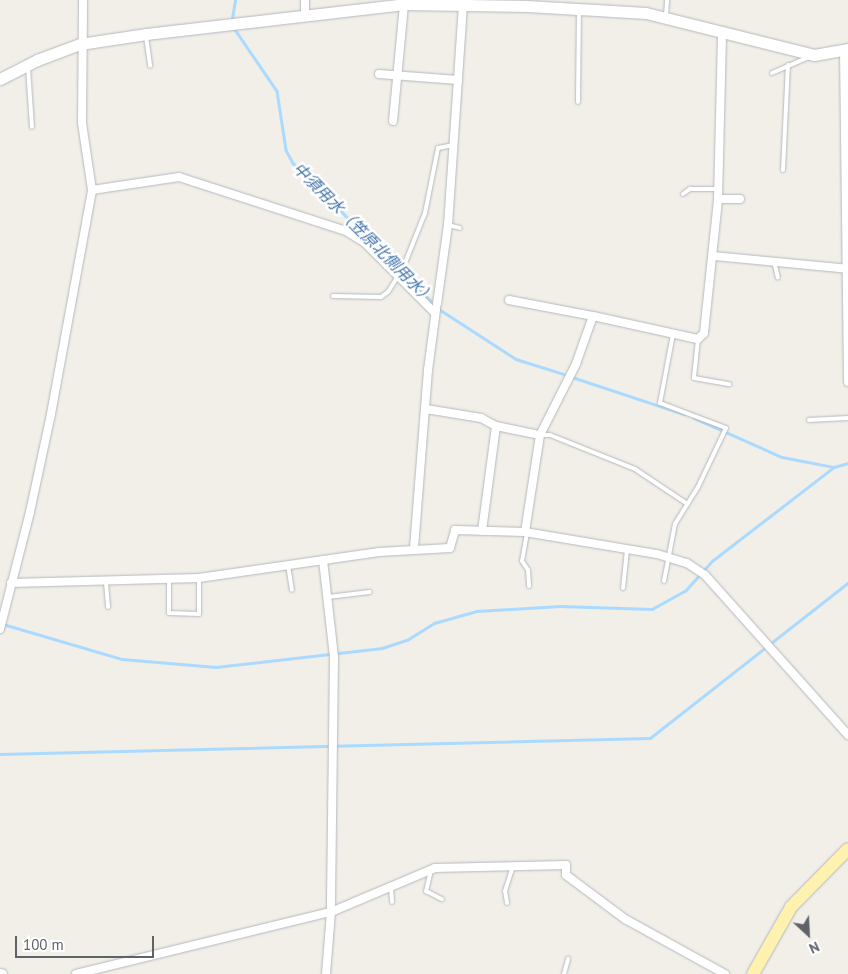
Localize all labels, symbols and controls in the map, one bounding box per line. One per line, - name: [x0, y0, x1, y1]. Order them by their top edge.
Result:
- water label: 中須用水（笠原北側用水）: [289, 158, 439, 308]
- north arrow: [783, 909, 833, 959]
- scale bar: [18, 926, 156, 958]
- text: 100 m: [23, 935, 64, 954]
- text: N: [806, 937, 822, 958]

